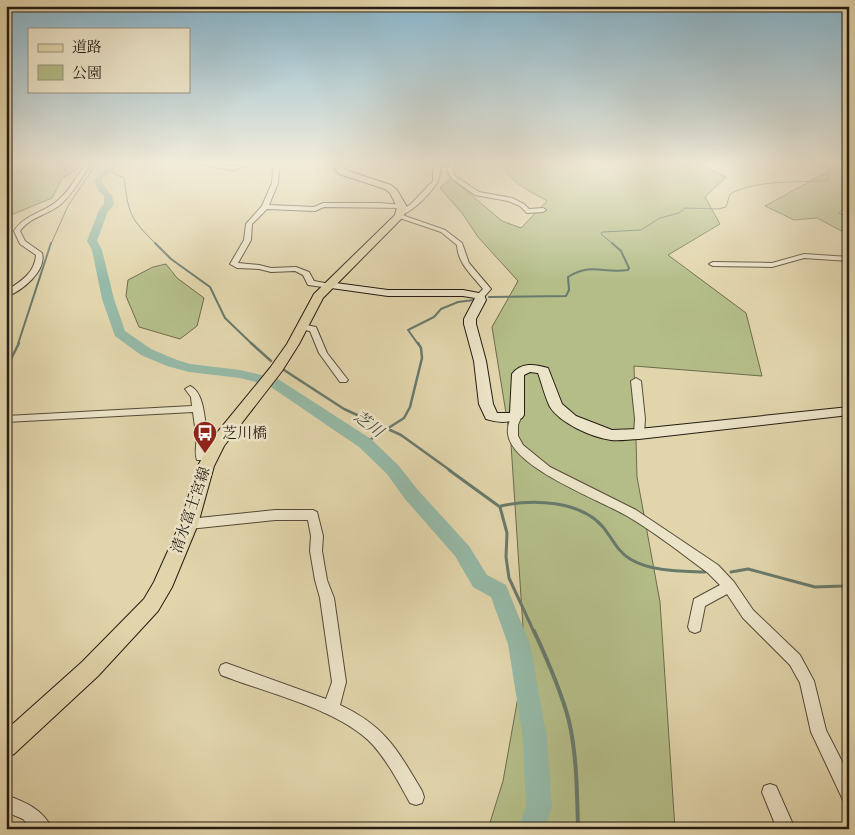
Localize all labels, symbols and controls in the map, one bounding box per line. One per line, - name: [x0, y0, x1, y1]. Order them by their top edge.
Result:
- legend: [28, 28, 190, 92]
- text: 道路: [72, 38, 102, 57]
- text: 公園: [72, 64, 102, 83]
- water label: 芝川: [349, 407, 388, 444]
- bus stop icon: 芝川橋: [192, 420, 218, 454]
- place label: 芝川橋: [222, 424, 267, 443]
- street label: 清水富士宮線: [167, 464, 215, 556]

